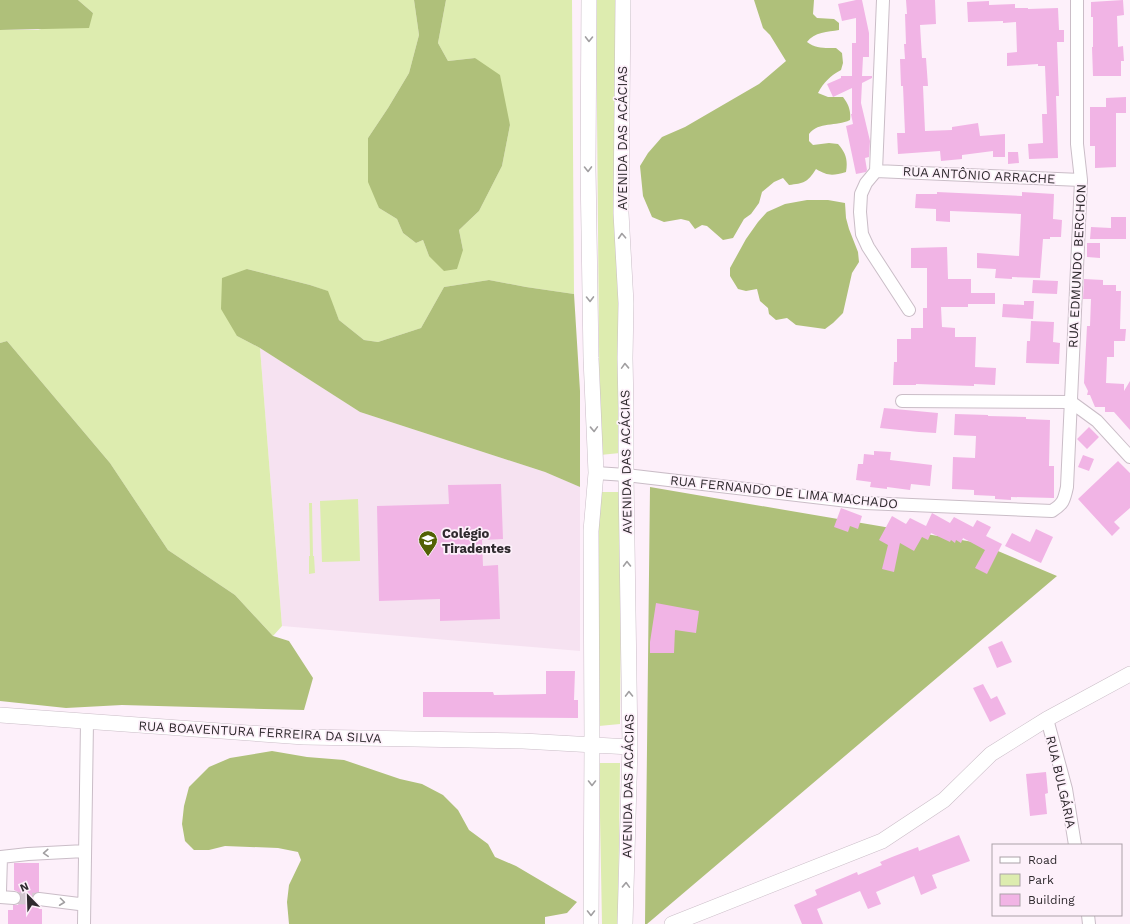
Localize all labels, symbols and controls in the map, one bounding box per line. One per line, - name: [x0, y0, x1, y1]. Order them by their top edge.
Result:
- one-way arrow: [585, 36, 593, 42]
- street label: AVENIDA DAS ACÁCIAS: [614, 66, 630, 210]
- street label: RUA ANTÔNIO ARRACHE: [902, 163, 1056, 186]
- one-way arrow: [584, 166, 592, 172]
- street label: RUA EDMUNDO BERCHON: [1065, 184, 1089, 348]
- one-way arrow: [618, 233, 627, 239]
- one-way arrow: [586, 296, 594, 302]
- one-way arrow: [621, 363, 629, 369]
- street label: AVENIDA DAS ACÁCIAS: [616, 390, 635, 534]
- one-way arrow: [590, 426, 598, 432]
- street label: RUA FERNANDO DE LIMA MACHADO: [669, 473, 899, 511]
- place label: Colégio Tiradentes: [442, 526, 511, 556]
- school or university icon: Colégio Tiradentes: [417, 529, 439, 557]
- one-way arrow: [623, 561, 632, 567]
- one-way arrow: [625, 691, 633, 697]
- street label: AVENIDA DAS ACÁCIAS: [618, 714, 637, 858]
- street label: RUA BOAVENTURA FERREIRA DA SILVA: [138, 718, 382, 746]
- street label: RUA BULGÁRIA: [1043, 734, 1080, 830]
- one-way arrow: [588, 780, 596, 786]
- legend: [992, 844, 1122, 916]
- one-way arrow: [43, 849, 49, 858]
- text: Road: [1028, 853, 1057, 867]
- text: Park: [1028, 873, 1054, 887]
- north arrow: [8, 876, 48, 916]
- text: N: [18, 880, 31, 895]
- one-way arrow: [622, 882, 631, 888]
- text: Building: [1028, 893, 1075, 907]
- one-way arrow: [59, 897, 65, 906]
- one-way arrow: [587, 910, 595, 916]

